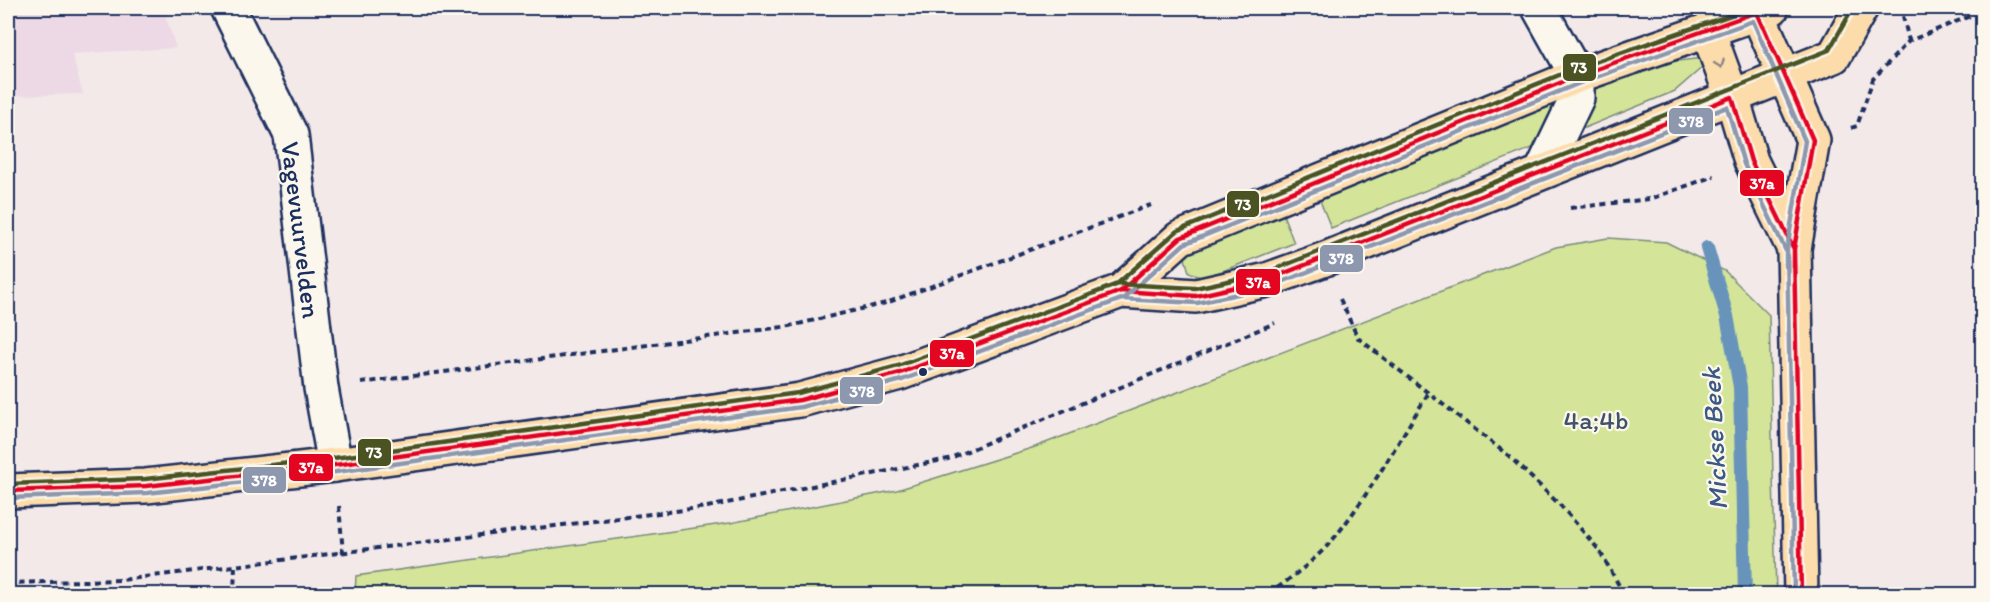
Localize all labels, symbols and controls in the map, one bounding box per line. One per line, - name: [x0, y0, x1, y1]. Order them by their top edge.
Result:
- line badge: 73: [1562, 53, 1597, 82]
- text: 73: [1570, 58, 1588, 77]
- one-way arrow: [1713, 58, 1725, 69]
- line badge: 378: [1668, 107, 1714, 135]
- text: 378: [1678, 112, 1704, 131]
- street label: Vagevuurvelden: [274, 140, 328, 320]
- line badge: 37a: [1739, 169, 1785, 197]
- text: 37a: [1750, 174, 1775, 193]
- line badge: 73: [1226, 190, 1260, 218]
- text: 73: [1234, 195, 1252, 214]
- line badge: 378: [1319, 244, 1364, 273]
- text: 378: [1328, 249, 1354, 268]
- line badge: 37a: [1235, 268, 1281, 296]
- text: 37a: [1246, 273, 1271, 292]
- line badge: 37a: [929, 339, 975, 368]
- text: 37a: [940, 344, 965, 363]
- water label: Mickse Beek: [1694, 365, 1734, 511]
- unlabelled marker: [917, 366, 929, 378]
- line badge: 378: [839, 376, 884, 405]
- text: 378: [849, 382, 875, 401]
- park label: 4a;4b: [1564, 404, 1628, 436]
- line badge: 73: [357, 438, 392, 467]
- text: 73: [365, 443, 383, 462]
- line badge: 37a: [288, 453, 334, 482]
- text: 37a: [299, 458, 324, 477]
- line badge: 378: [242, 466, 287, 494]
- text: 378: [251, 471, 277, 490]

